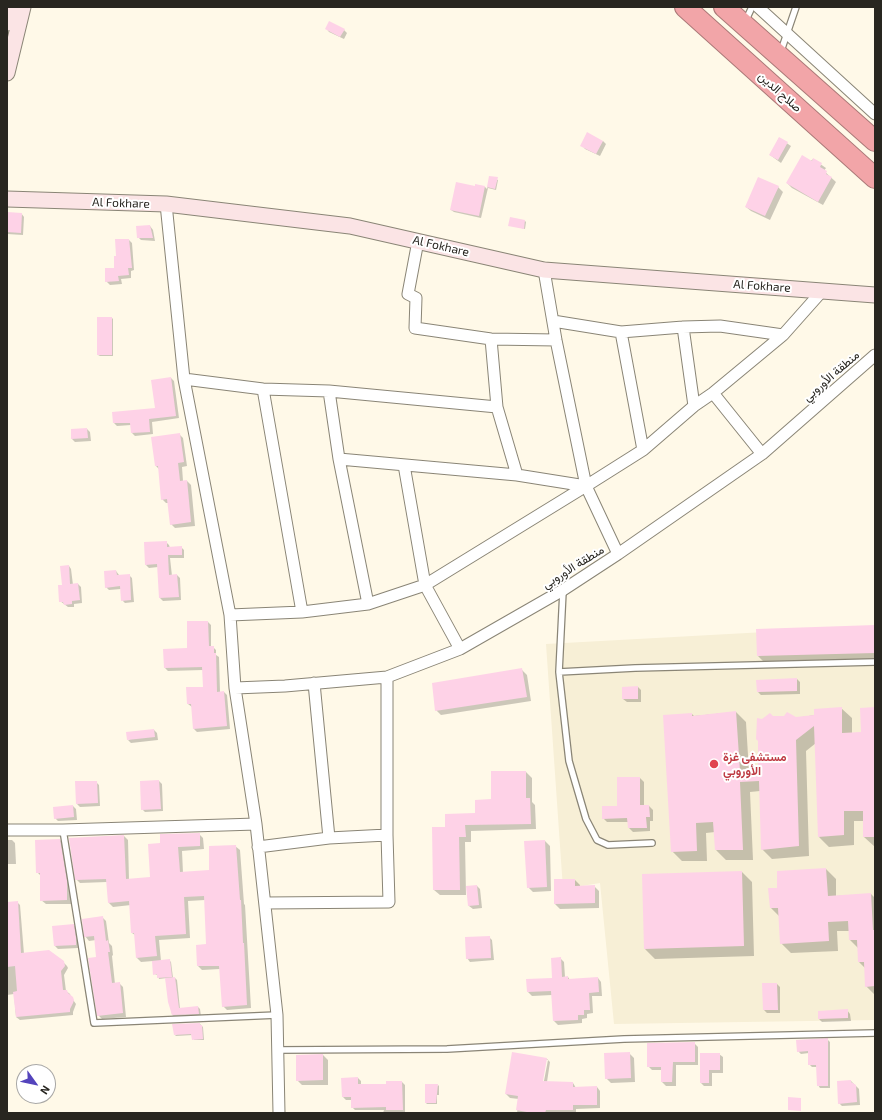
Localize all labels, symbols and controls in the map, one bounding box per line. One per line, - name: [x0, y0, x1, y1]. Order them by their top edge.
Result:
- street label: صلاح الدين: [755, 69, 805, 115]
- street label: Al Fokhare: [92, 195, 150, 211]
- street label: Al Fokhare: [411, 233, 471, 259]
- street label: Al Fokhare: [733, 277, 791, 295]
- street label: منطقة الأوروبي: [800, 348, 862, 404]
- street label: منطقة الأوروبي: [539, 542, 607, 592]
- place label: مستشفى غزة الأوروبي: [723, 750, 787, 778]
- marker: مستشفى غزة الأوروبي: [708, 758, 720, 770]
- north arrow: [16, 1064, 56, 1104]
- text: N: [38, 1083, 53, 1097]

